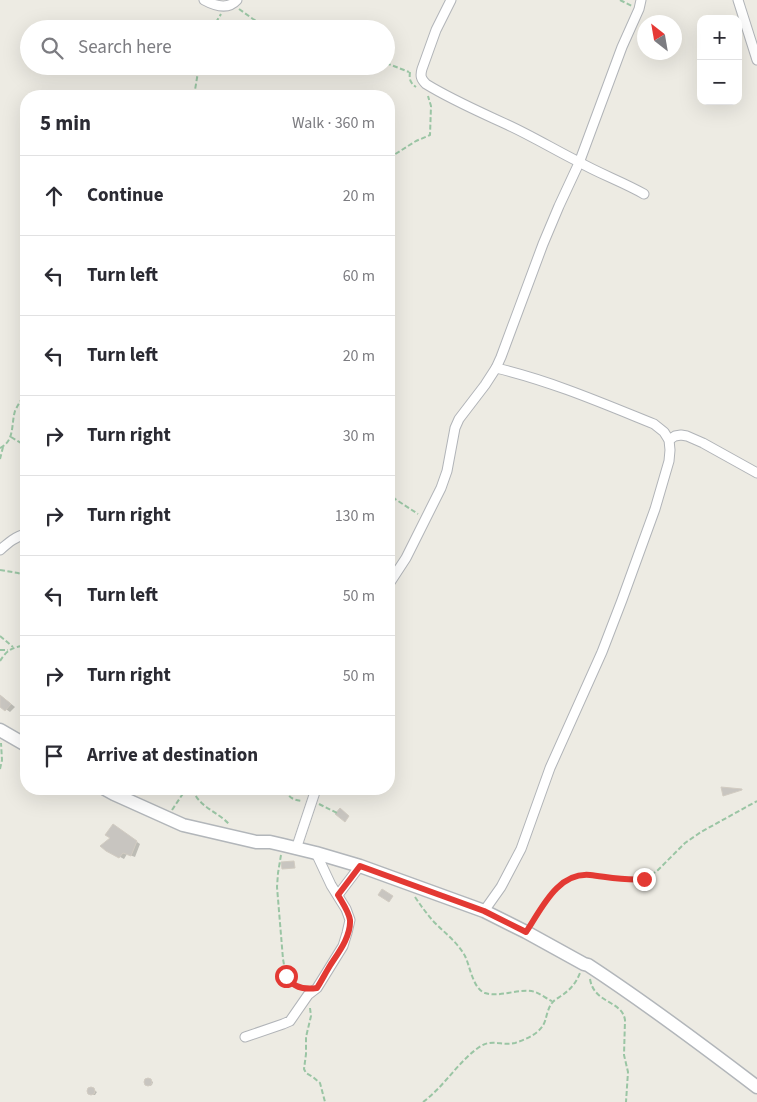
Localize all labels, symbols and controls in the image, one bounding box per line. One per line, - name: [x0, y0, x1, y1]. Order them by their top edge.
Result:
- north arrow: [637, 15, 682, 60]
- map controls: [697, 15, 742, 105]
- button: +: [697, 15, 742, 60]
- search box: [20, 20, 395, 75]
- icon: search: [38, 34, 66, 62]
- text: Search here: [78, 34, 172, 61]
- button: −: [697, 60, 742, 105]
- text: 5 min: [40, 108, 91, 138]
- text: Walk · 360 m: [292, 112, 375, 134]
- icon: ahead: [40, 182, 68, 210]
- text: Continue: [87, 182, 164, 209]
- text: 20 m: [343, 185, 375, 207]
- icon: left: [40, 262, 68, 290]
- text: Turn left: [87, 262, 158, 289]
- text: 60 m: [343, 265, 375, 287]
- icon: left: [40, 342, 68, 370]
- text: Turn left: [87, 342, 158, 369]
- text: 20 m: [343, 345, 375, 367]
- icon: right: [40, 422, 68, 450]
- text: Turn right: [87, 422, 171, 449]
- text: 30 m: [343, 425, 375, 447]
- icon: right: [40, 502, 68, 530]
- text: Turn right: [87, 502, 171, 529]
- text: 130 m: [335, 505, 375, 527]
- icon: left: [40, 582, 68, 610]
- text: Turn left: [87, 582, 158, 609]
- text: 50 m: [343, 585, 375, 607]
- icon: right: [40, 662, 68, 690]
- text: Turn right: [87, 662, 171, 689]
- text: 50 m: [343, 665, 375, 687]
- icon: arrive: [40, 742, 68, 770]
- text: Arrive at destination: [87, 742, 258, 769]
- route end: [633, 868, 656, 891]
- route start: [275, 965, 298, 988]

